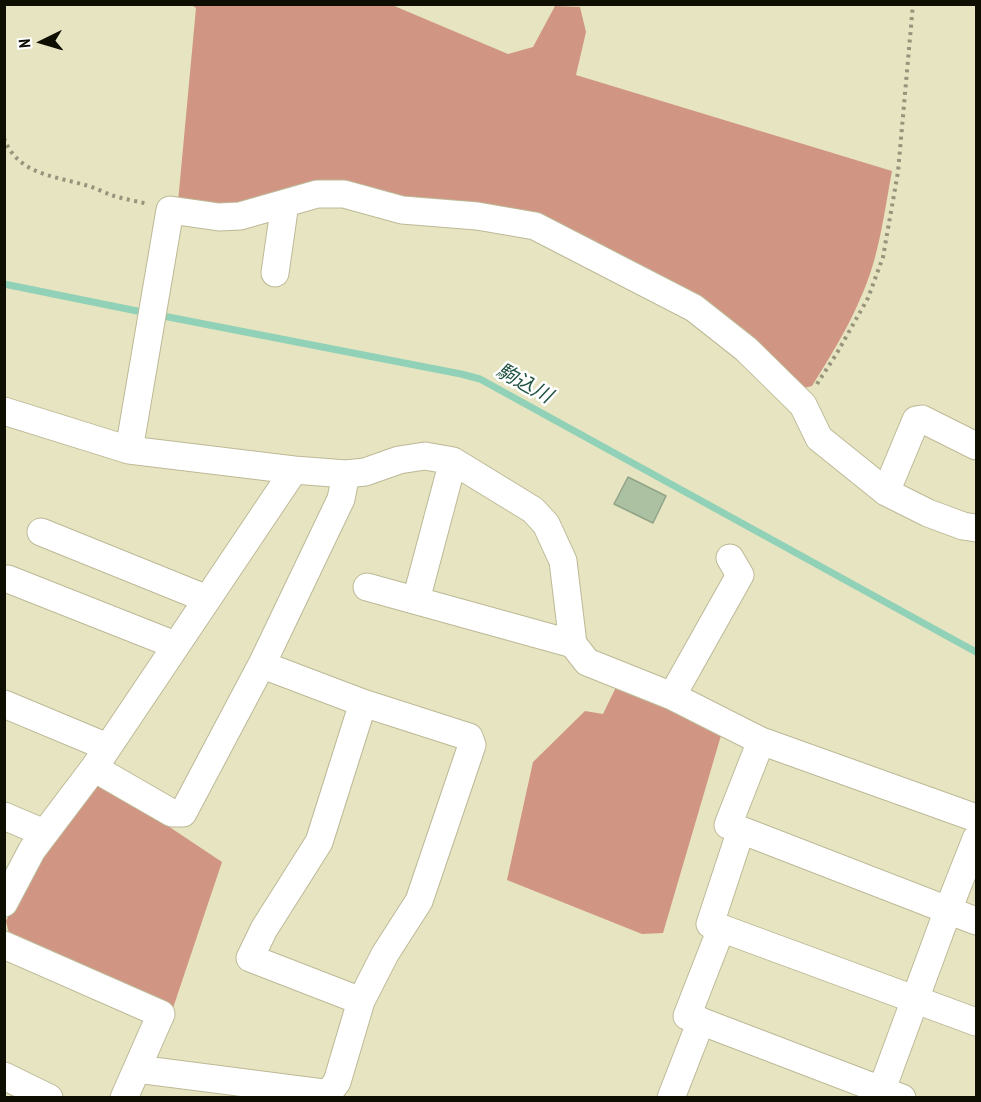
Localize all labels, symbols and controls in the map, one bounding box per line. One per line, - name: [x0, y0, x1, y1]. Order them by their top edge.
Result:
- north arrow: [12, 12, 72, 72]
- text: N: [14, 38, 34, 49]
- water label: 駒込川: [492, 359, 556, 409]

